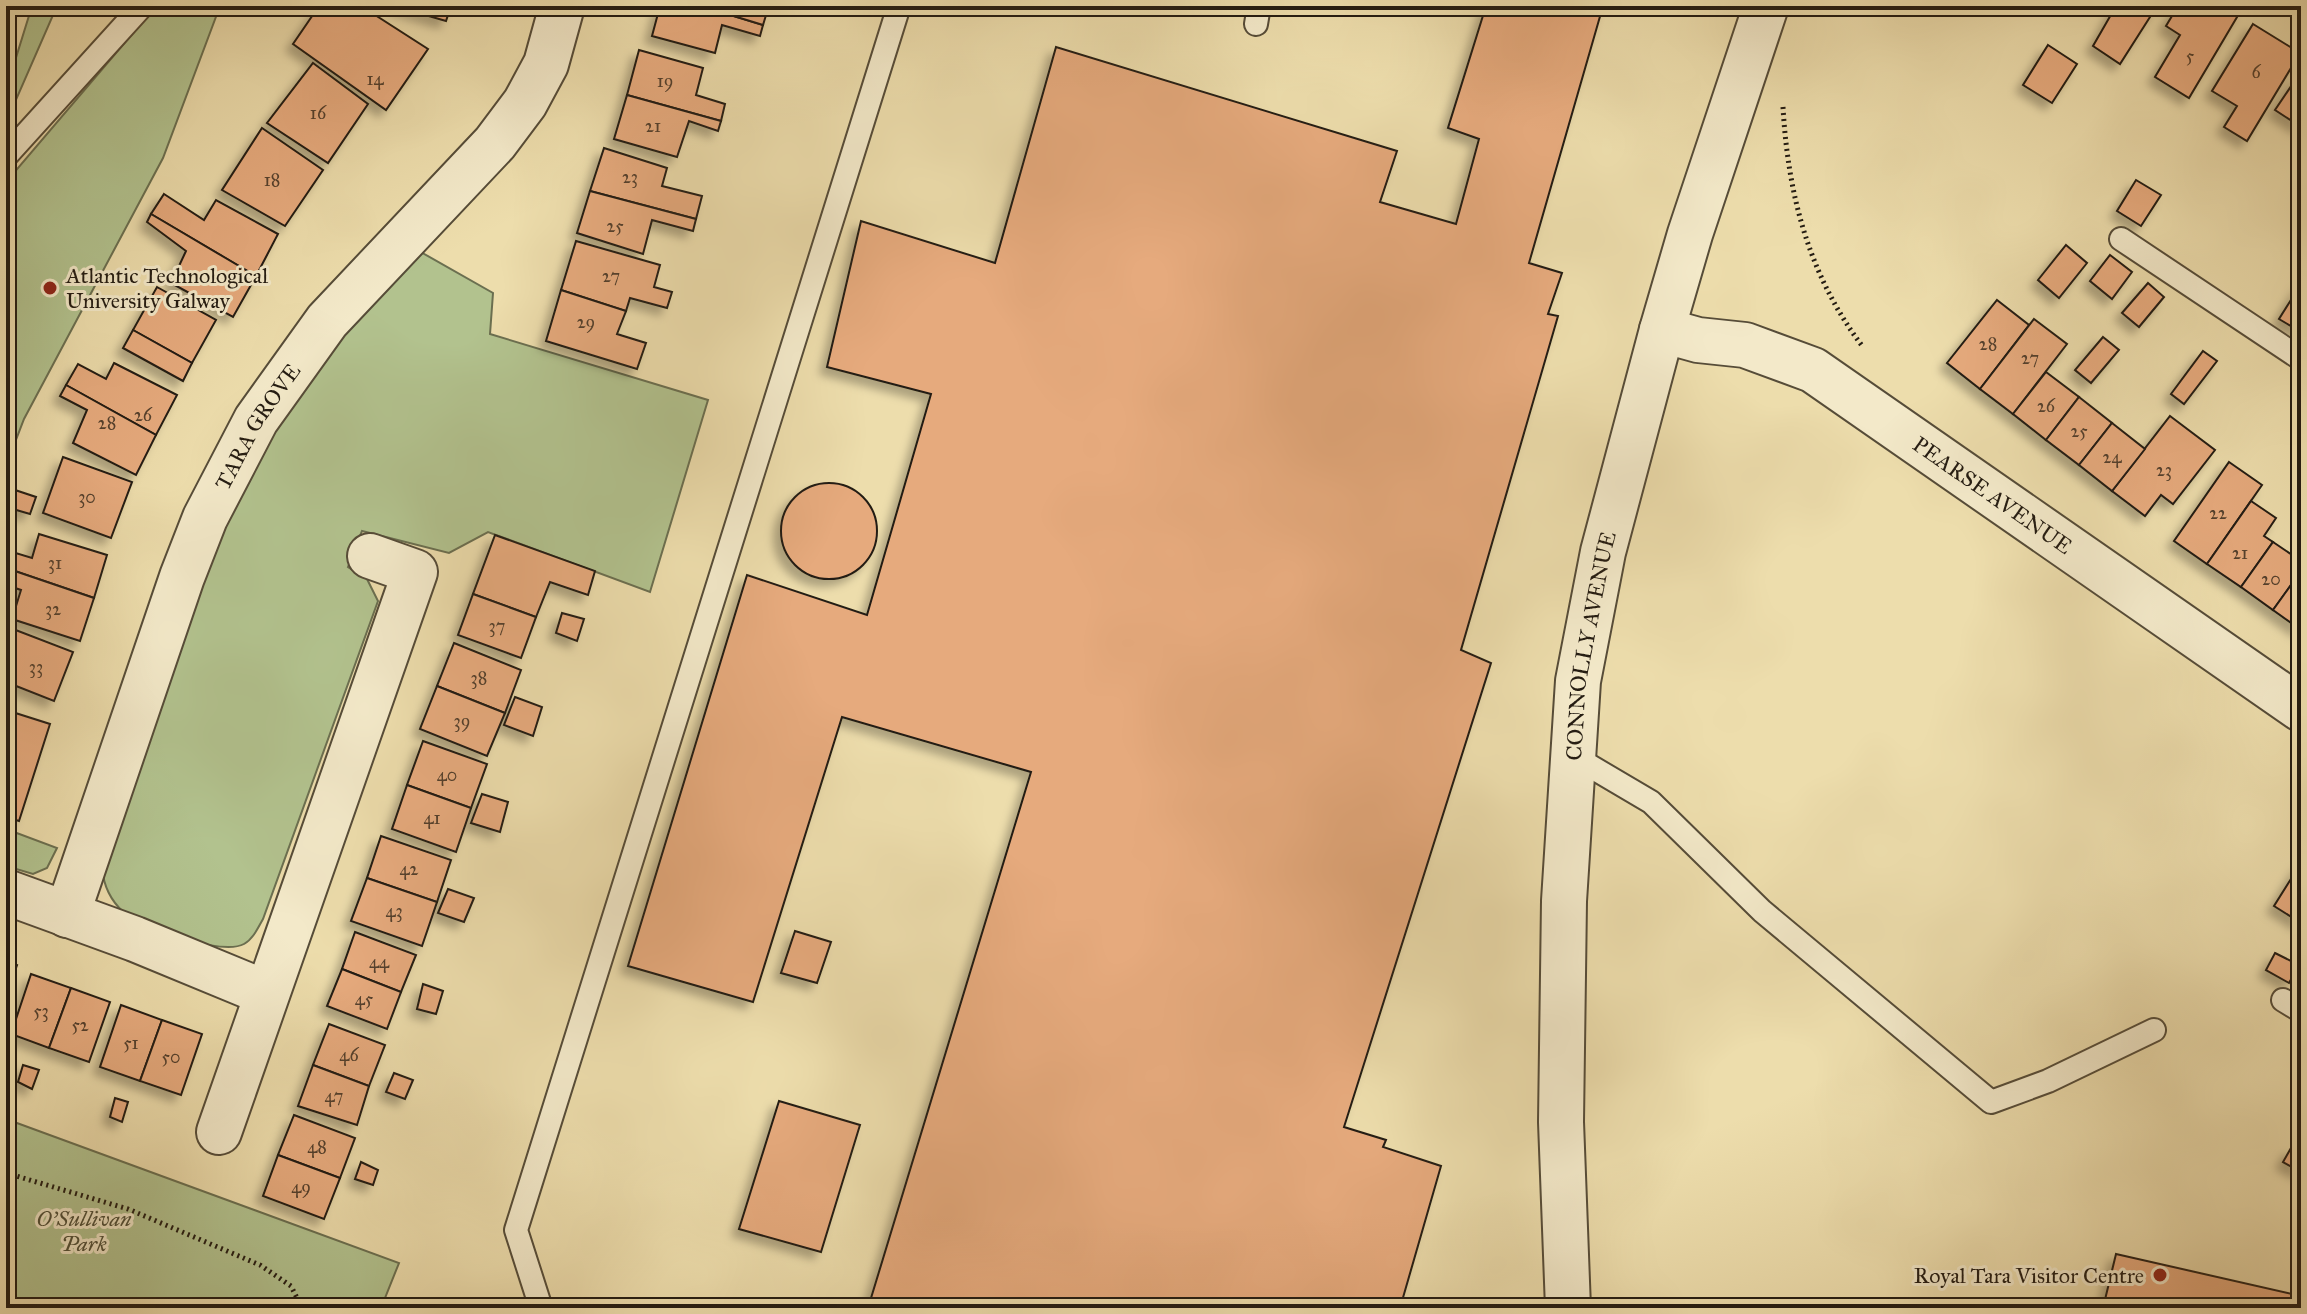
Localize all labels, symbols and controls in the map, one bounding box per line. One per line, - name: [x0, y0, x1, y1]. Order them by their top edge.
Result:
- house number: 5: [2186, 45, 2195, 67]
- house number: 6: [2251, 61, 2261, 83]
- house number: 14: [366, 68, 385, 90]
- house number: 19: [657, 70, 673, 92]
- house number: 16: [310, 102, 327, 124]
- house number: 21: [645, 115, 661, 137]
- house number: 23: [622, 166, 638, 188]
- house number: 18: [264, 169, 280, 191]
- house number: 25: [606, 215, 624, 237]
- place label: Atlantic Technological University Galway: [65, 262, 268, 314]
- house number: 27: [602, 265, 620, 287]
- marker: Atlantic Technological University Galway: [41, 279, 59, 297]
- house number: 29: [577, 311, 595, 333]
- house number: 28: [1979, 333, 1997, 355]
- house number: 27: [2021, 347, 2039, 369]
- street label: TARA GROVE: [209, 358, 306, 494]
- house number: 26: [2037, 395, 2056, 417]
- house number: 26: [134, 404, 153, 426]
- house number: 28: [98, 412, 116, 434]
- house number: 25: [2070, 420, 2088, 442]
- street label: PEARSE AVENUE: [1908, 430, 2078, 560]
- house number: 24: [2103, 446, 2122, 468]
- house number: 23: [2156, 459, 2172, 481]
- house number: 30: [78, 486, 96, 508]
- house number: 22: [2209, 502, 2227, 524]
- street label: CONNOLLY AVENUE: [1559, 528, 1621, 761]
- house number: 21: [2232, 542, 2248, 564]
- house number: 31: [48, 552, 62, 574]
- house number: 20: [2261, 568, 2281, 590]
- house number: 32: [45, 598, 61, 620]
- house number: 37: [489, 615, 505, 637]
- house number: 33: [29, 656, 43, 678]
- house number: 38: [471, 667, 487, 689]
- house number: 39: [454, 710, 470, 732]
- house number: 40: [437, 764, 457, 786]
- house number: 41: [423, 807, 441, 829]
- house number: 42: [400, 858, 419, 880]
- house number: 43: [385, 900, 403, 922]
- house number: 44: [369, 951, 390, 973]
- house number: 45: [355, 988, 374, 1010]
- house number: 53: [33, 1000, 49, 1022]
- house number: 52: [71, 1014, 89, 1036]
- house number: 51: [123, 1032, 139, 1054]
- house number: 46: [339, 1044, 359, 1066]
- house number: 50: [162, 1046, 180, 1068]
- house number: 47: [325, 1085, 343, 1107]
- house number: 48: [307, 1136, 327, 1158]
- house number: 49: [291, 1176, 311, 1198]
- park label: O'Sullivan Park: [36, 1205, 132, 1257]
- place label: Royal Tara Visitor Centre: [1914, 1262, 2144, 1289]
- marker: Royal Tara Visitor Centre: [2151, 1266, 2169, 1284]

